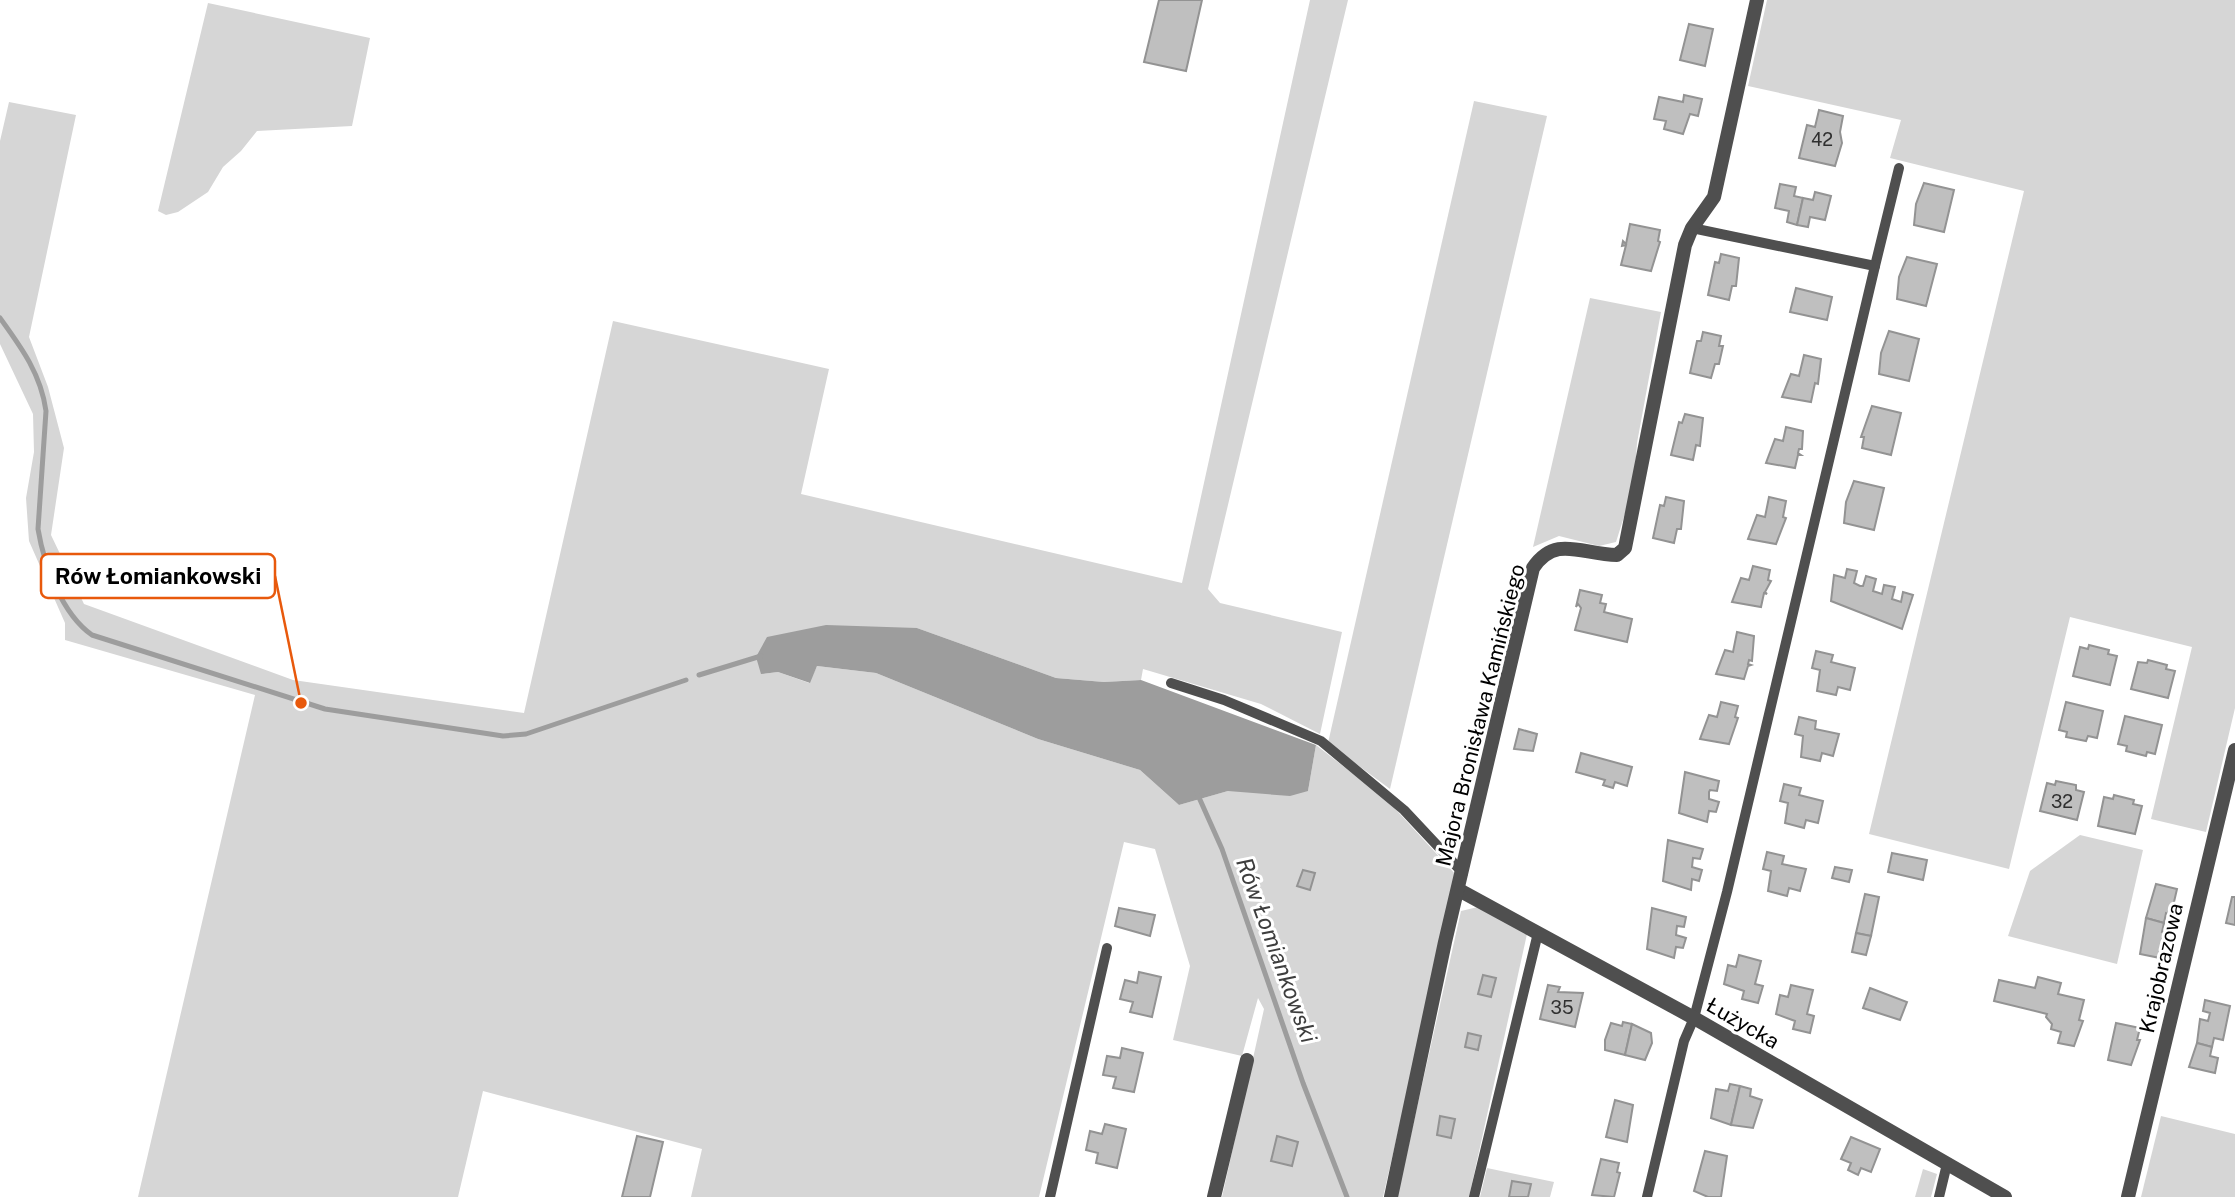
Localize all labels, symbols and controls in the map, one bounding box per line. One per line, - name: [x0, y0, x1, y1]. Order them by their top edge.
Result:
- house number: 42: [1811, 129, 1833, 150]
- callout: Rów Łomiankowski: [41, 554, 275, 598]
- street label: Majora Bronisława Kamińskiego: [1430, 561, 1530, 869]
- text: Rów Łomiankowski: [55, 562, 261, 589]
- house number: 32: [2051, 791, 2073, 812]
- water label: Rów Łomiankowski: [1231, 854, 1323, 1047]
- street label: Krajobrazowa: [2134, 901, 2188, 1035]
- street label: Łużycka: [1702, 992, 1784, 1054]
- house number: 35: [1551, 997, 1573, 1018]

